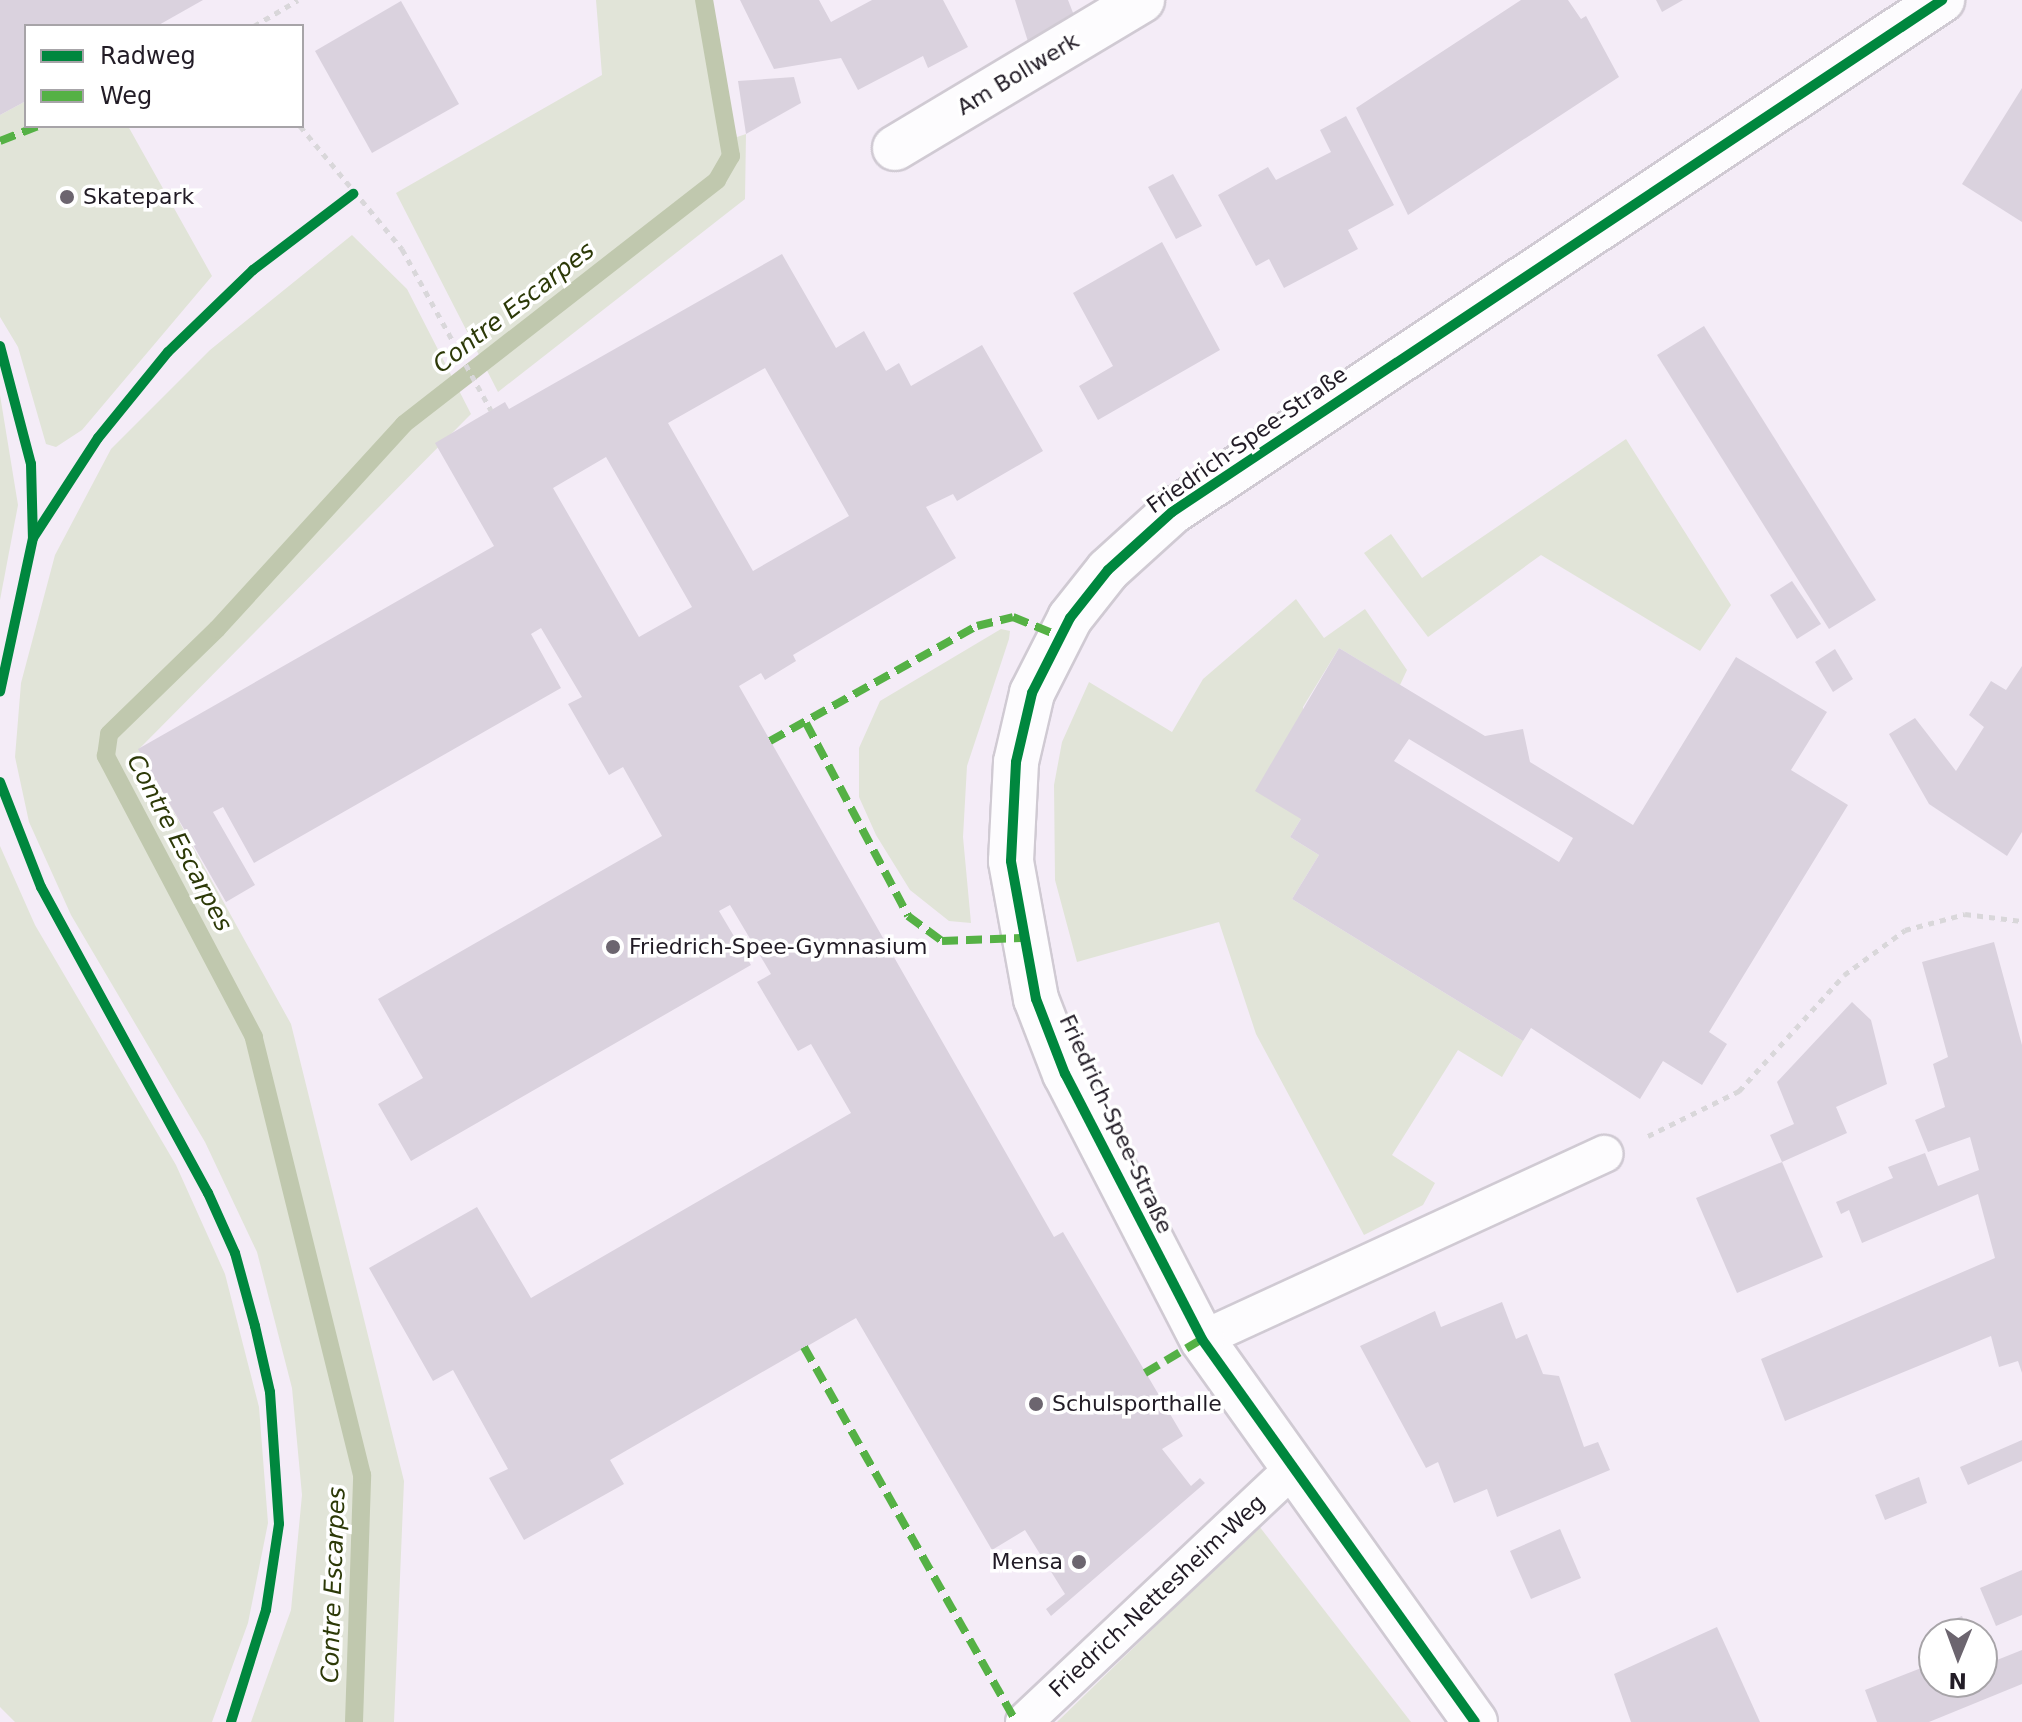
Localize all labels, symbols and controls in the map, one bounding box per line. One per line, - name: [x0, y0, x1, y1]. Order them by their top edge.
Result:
- legend: [24, 24, 304, 128]
- street label: Am Bollwerk: [952, 27, 1084, 121]
- text: Radweg: [100, 42, 196, 70]
- text: Weg: [100, 82, 152, 110]
- place label: Skatepark: [83, 184, 194, 210]
- marker: Skatepark: [58, 188, 76, 206]
- water label: Contre Escarpes: [428, 236, 600, 380]
- street label: Friedrich-Spee-Straße: [1142, 361, 1352, 519]
- water label: Contre Escarpes: [120, 750, 238, 936]
- place label: Friedrich-Spee-Gymnasium: [629, 934, 927, 960]
- marker: Friedrich-Spee-Gymnasium: [604, 938, 622, 956]
- street label: Friedrich-Spee-Straße: [1054, 1010, 1178, 1238]
- place label: Schulsporthalle: [1052, 1391, 1222, 1417]
- marker: Schulsporthalle: [1027, 1395, 1045, 1413]
- water label: Contre Escarpes: [316, 1486, 352, 1684]
- street label: Friedrich-Nettesheim-Weg: [1044, 1489, 1270, 1703]
- place label: Mensa: [992, 1549, 1063, 1575]
- marker: Mensa: [1070, 1553, 1088, 1571]
- north arrow: [1918, 1618, 1998, 1698]
- text: N: [1948, 1668, 1967, 1693]

